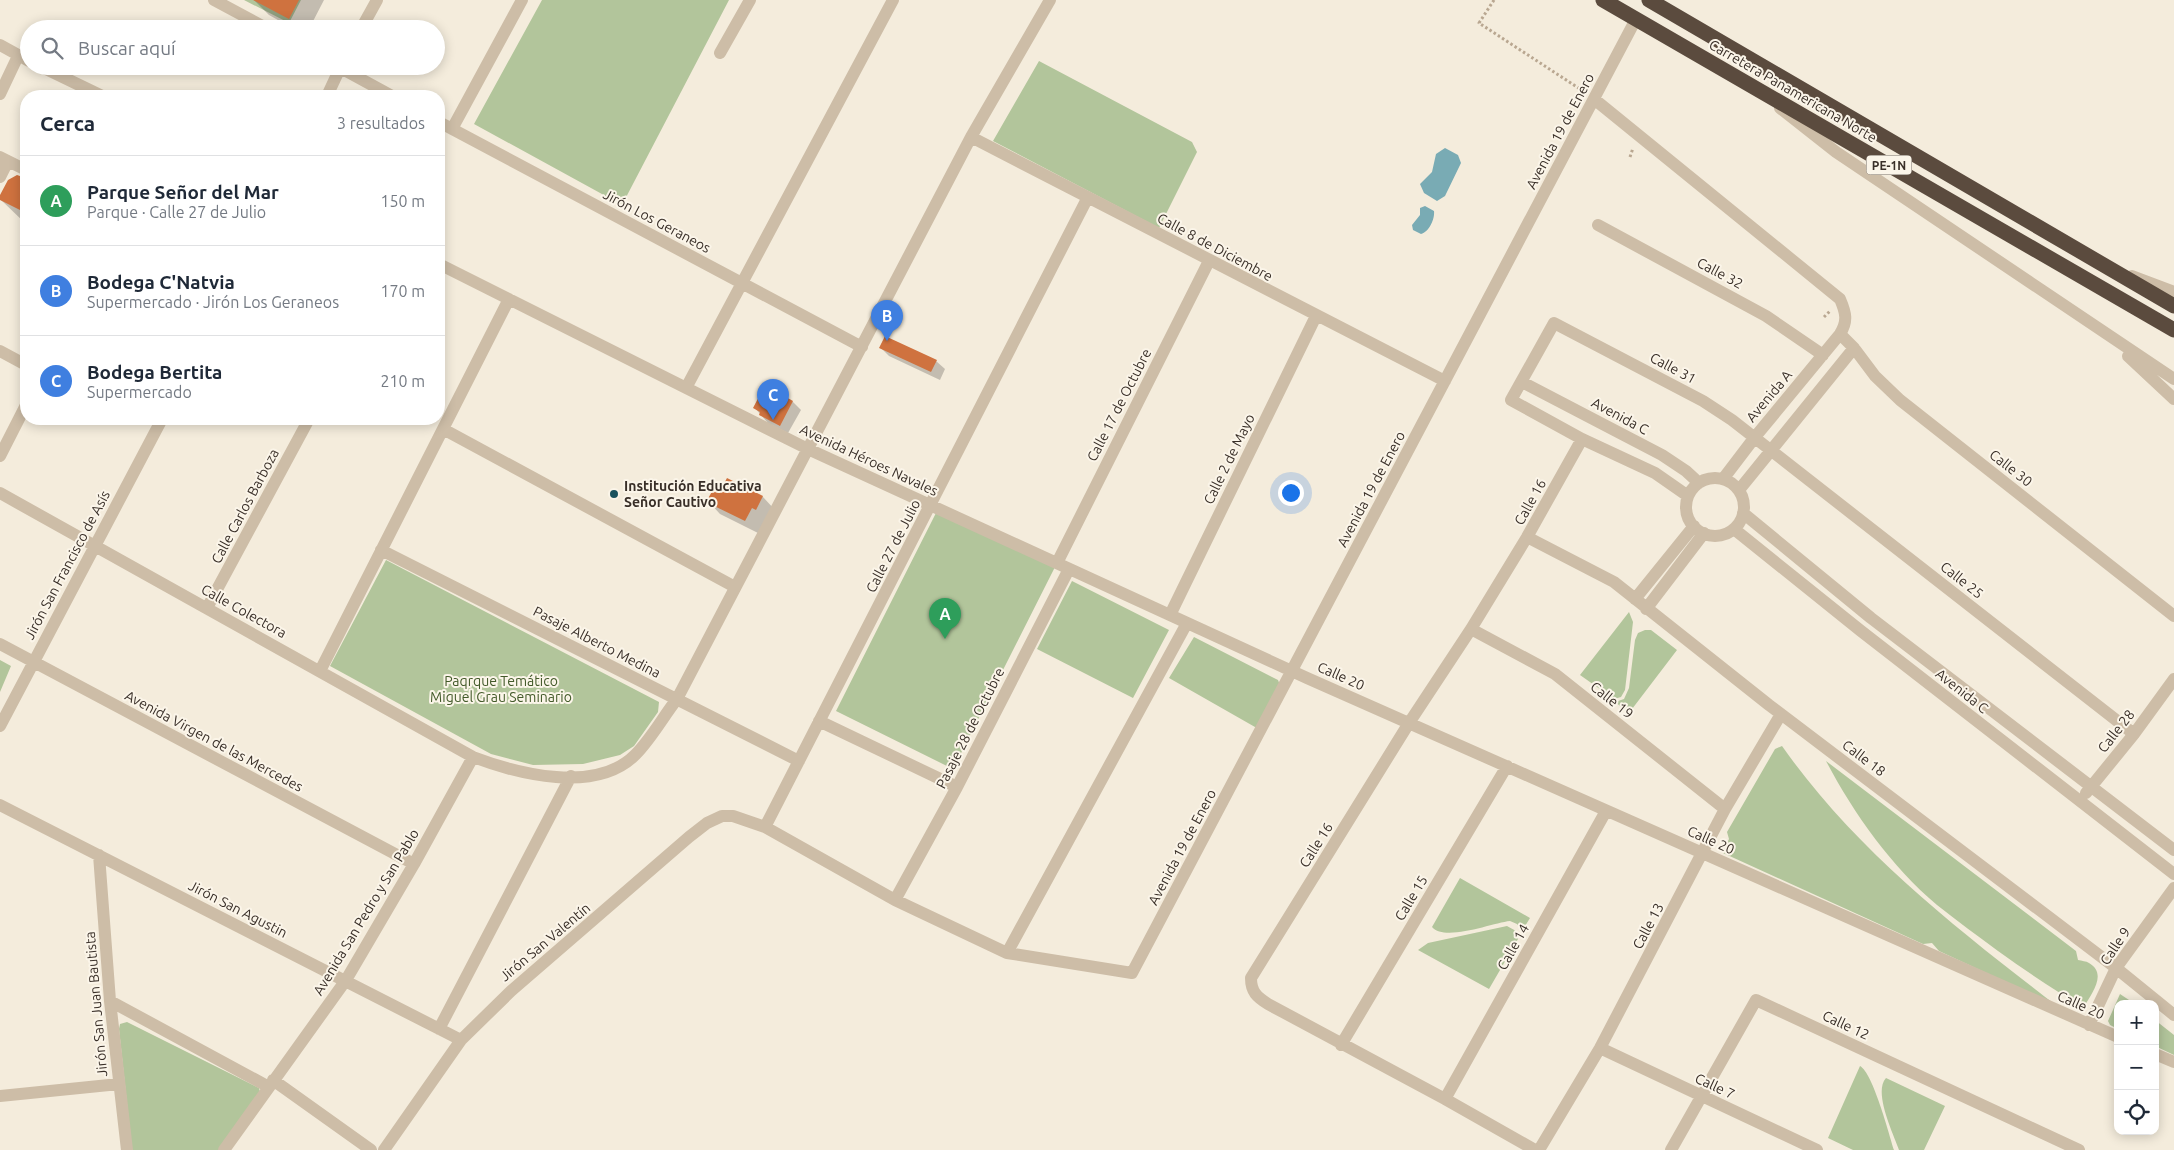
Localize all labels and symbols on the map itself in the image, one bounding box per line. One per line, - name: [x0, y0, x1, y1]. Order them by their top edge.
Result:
- street label: Carretera Panamericana Norte: [1706, 36, 1880, 146]
- street label: Avenida 19 de Enero: [1523, 70, 1597, 192]
- road number: PE-1N: [1866, 156, 1912, 174]
- street label: Jirón Los Geraneos: [601, 186, 713, 256]
- street label: Calle 8 de Diciembre: [1155, 210, 1275, 284]
- street label: Calle 32: [1694, 254, 1746, 292]
- pin: B: [871, 300, 903, 341]
- street label: Calle 17 de Octubre: [1084, 346, 1154, 464]
- street label: Calle 31: [1647, 349, 1699, 387]
- street label: Avenida A: [1743, 367, 1795, 425]
- pin: C: [757, 379, 789, 420]
- street label: Avenida C: [1589, 394, 1651, 438]
- street label: Calle 2 de Mayo: [1200, 411, 1258, 507]
- street label: Avenida Héroes Navales: [798, 421, 940, 499]
- street label: Avenida 19 de Enero: [1334, 428, 1408, 550]
- street label: Calle Carlos Barboza: [208, 446, 282, 566]
- street label: Calle 30: [1986, 446, 2036, 490]
- street label: Calle 16: [1511, 476, 1549, 528]
- place label: Institución Educativa Señor Cautivo: [624, 478, 762, 510]
- your location: [1278, 480, 1304, 506]
- street label: Jirón San Francisco de Asís: [21, 488, 113, 642]
- marker: Institución Educativa Señor Cautivo: [608, 488, 620, 500]
- street label: Calle 27 de Julio: [863, 497, 923, 595]
- street label: Calle 25: [1937, 558, 1987, 602]
- street label: Calle Colectora: [199, 581, 289, 641]
- pin: A: [929, 598, 961, 639]
- street label: Pasaje Alberto Medina: [531, 603, 663, 681]
- street label: Calle 20: [1315, 659, 1367, 693]
- street label: Pasaje 28 de Octubre: [933, 665, 1007, 791]
- street label: Avenida C: [1933, 666, 1992, 717]
- park label: Paqrque Temático Miguel Grau Seminario: [430, 673, 572, 705]
- street label: Calle 19: [1587, 678, 1637, 722]
- street label: Avenida Virgen de las Mercedes: [122, 687, 306, 795]
- street label: Calle 28: [2094, 706, 2138, 756]
- street label: Calle 18: [1839, 737, 1889, 779]
- street label: Avenida 19 de Enero: [1145, 786, 1219, 908]
- street label: Calle 16: [1296, 820, 1336, 870]
- street label: Calle 20: [1685, 823, 1737, 857]
- street label: Avenida San Pedro y San Pablo: [310, 826, 422, 998]
- street label: Calle 15: [1391, 873, 1431, 923]
- street label: Jirón San Agustin: [186, 877, 290, 941]
- street label: Jirón San Valentín: [497, 900, 593, 984]
- street label: Calle 13: [1629, 900, 1667, 952]
- street label: Calle 14: [1494, 921, 1532, 973]
- street label: Calle 9: [2097, 924, 2133, 968]
- street label: Jirón San Juan Bautista: [82, 931, 110, 1077]
- street label: Calle 20: [2055, 988, 2107, 1022]
- street label: Calle 12: [1820, 1007, 1872, 1043]
- street label: Calle 7: [1693, 1070, 1737, 1102]

